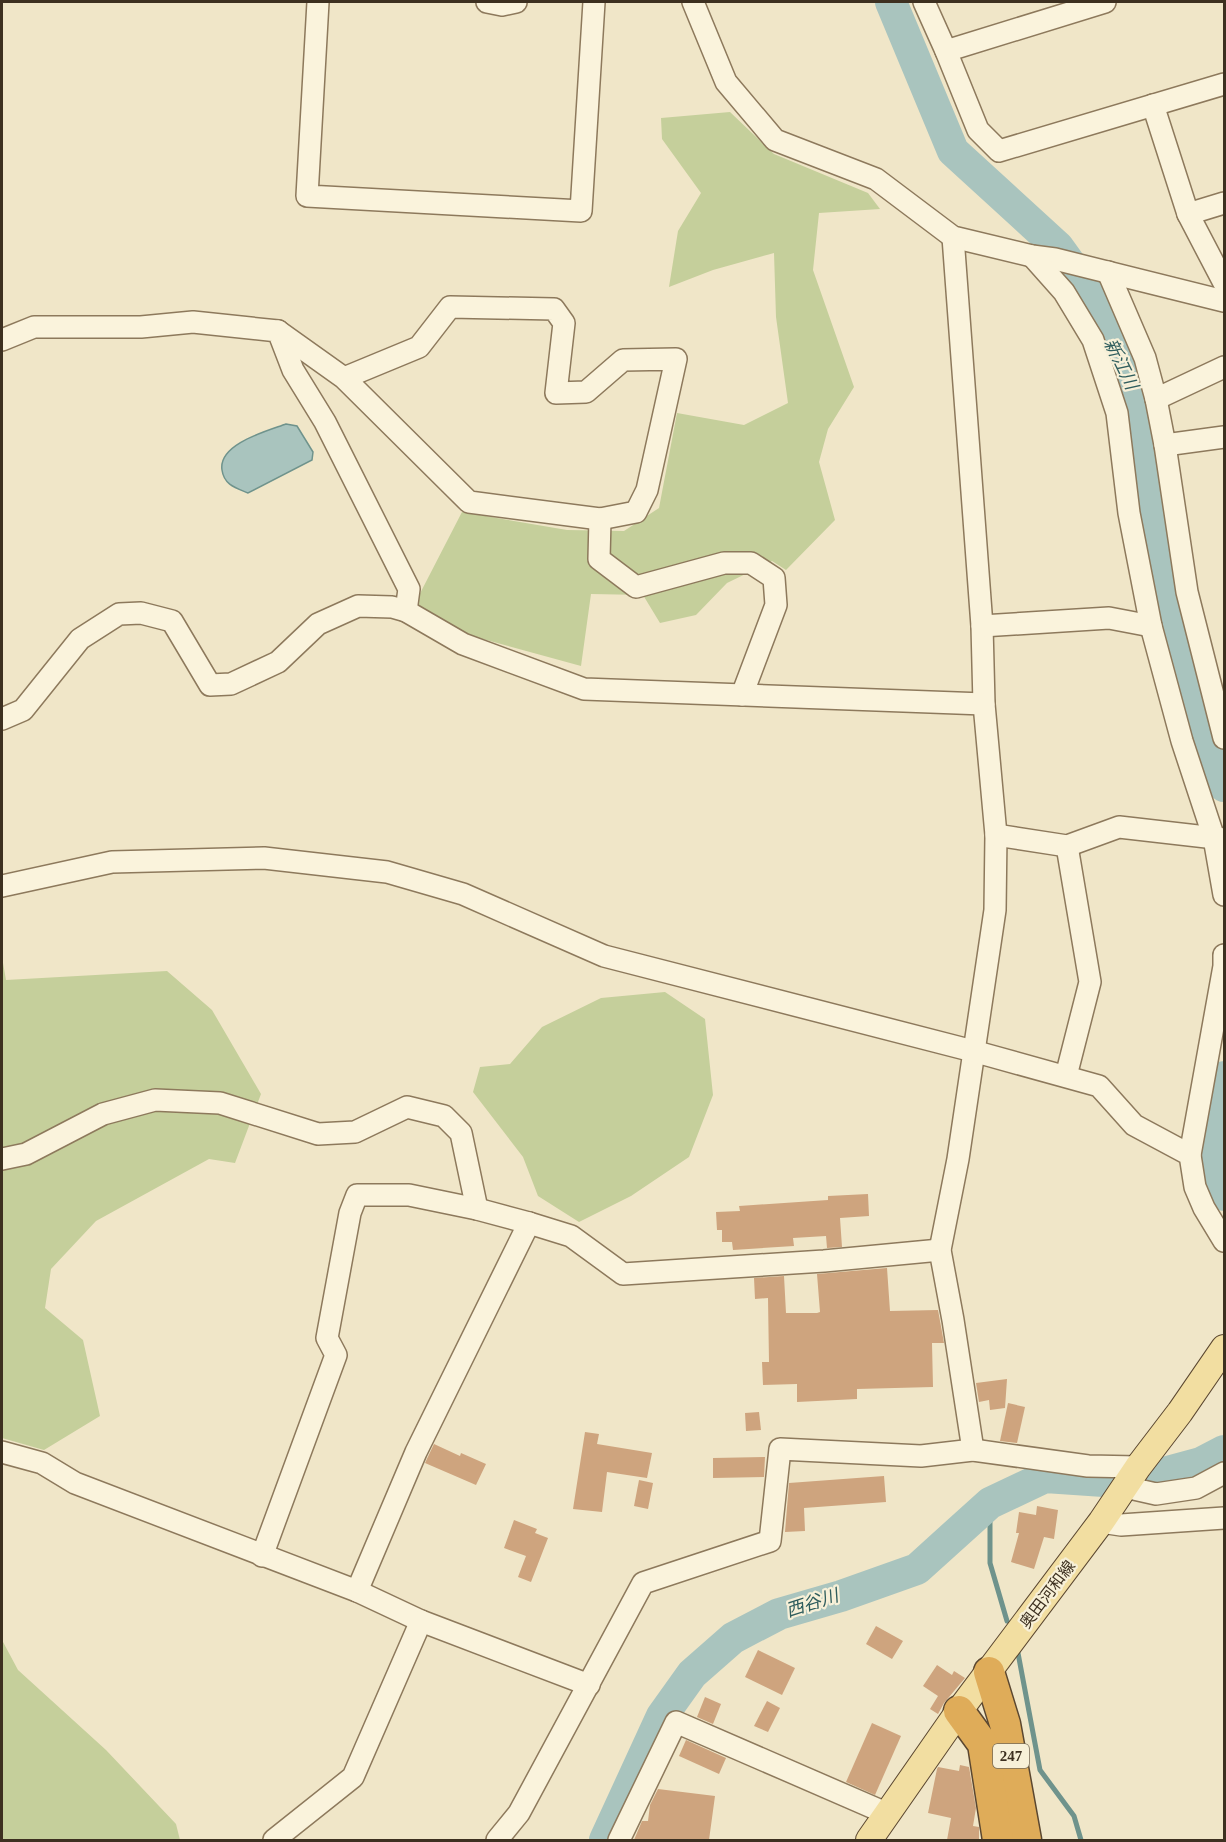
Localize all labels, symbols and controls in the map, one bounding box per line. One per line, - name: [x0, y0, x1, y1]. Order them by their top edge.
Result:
- water label: 新江川: [1100, 335, 1143, 394]
- street label: 奥田河和線: [1017, 1557, 1078, 1631]
- water label: 西谷川: [783, 1585, 843, 1621]
- road number: 247: [993, 1744, 1029, 1768]

